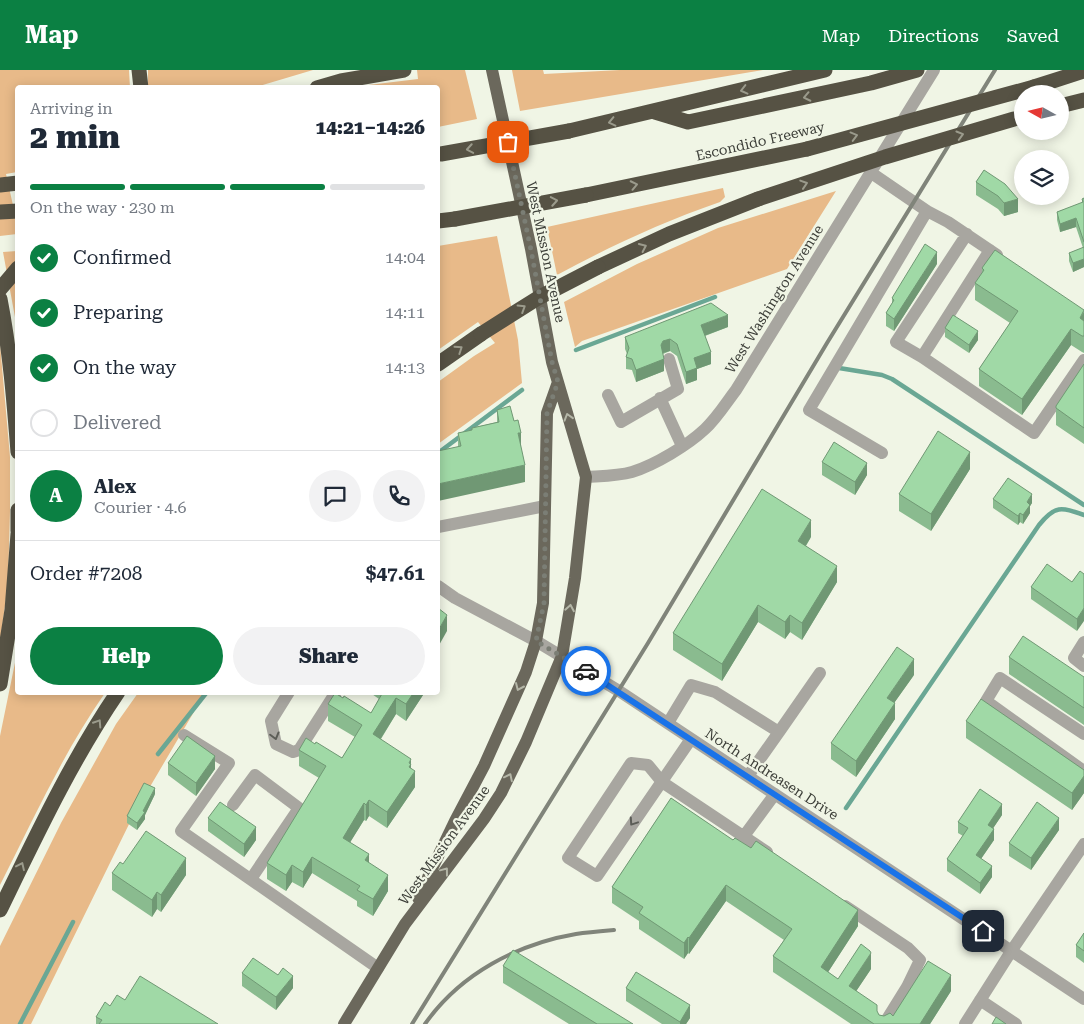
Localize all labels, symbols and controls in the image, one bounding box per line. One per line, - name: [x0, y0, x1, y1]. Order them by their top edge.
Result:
- text: Map: [25, 21, 79, 49]
- text: Map: [822, 25, 860, 46]
- text: Directions: [888, 25, 979, 46]
- text: Saved: [1007, 25, 1059, 46]
- one-way arrow: [739, 84, 748, 95]
- north arrow: [1014, 85, 1069, 140]
- map controls: [1014, 85, 1069, 205]
- one-way arrow: [802, 91, 811, 102]
- text: Arriving in: [30, 99, 113, 118]
- text: 14:21–14:26: [316, 116, 425, 139]
- one-way arrow: [608, 116, 616, 126]
- text: 2 min: [30, 118, 120, 156]
- street label: Escondido Freeway: [694, 118, 827, 164]
- pin: [487, 121, 529, 163]
- icon: bag: [494, 128, 522, 156]
- one-way arrow: [955, 131, 963, 141]
- one-way arrow: [849, 132, 857, 142]
- one-way arrow: [465, 144, 474, 154]
- button: layers: [1014, 150, 1069, 205]
- one-way arrow: [800, 179, 808, 189]
- street label: West Mission Avenue: [523, 180, 569, 324]
- one-way arrow: [630, 181, 639, 191]
- one-way arrow: [550, 197, 559, 207]
- text: On the way · 230 m: [30, 198, 175, 217]
- street label: West Washington Avenue: [722, 222, 826, 376]
- one-way arrow: [637, 243, 646, 253]
- icon: check: [30, 244, 58, 272]
- text: Confirmed: [73, 246, 171, 269]
- text: 14:04: [385, 248, 425, 267]
- icon: check: [30, 299, 58, 327]
- text: Preparing: [73, 301, 163, 324]
- text: 14:11: [385, 303, 425, 322]
- one-way arrow: [517, 304, 526, 314]
- one-way arrow: [453, 346, 463, 355]
- icon: check: [30, 354, 58, 382]
- text: On the way: [73, 356, 176, 379]
- text: 14:13: [385, 358, 425, 377]
- text: Delivered: [73, 411, 161, 434]
- one-way arrow: [564, 413, 574, 421]
- button: chat: [309, 470, 361, 522]
- button: phone: [373, 470, 425, 522]
- text: Alex: [94, 475, 136, 498]
- text: A: [49, 484, 63, 507]
- text: Courier · 4.6: [94, 498, 187, 517]
- text: Order #7208: [30, 562, 142, 585]
- text: $47.61: [366, 562, 425, 585]
- one-way arrow: [565, 604, 575, 613]
- button: Help: [30, 627, 223, 685]
- button: Share: [233, 627, 425, 685]
- courier: [561, 646, 611, 696]
- icon: car: [572, 657, 600, 685]
- one-way arrow: [515, 682, 526, 691]
- one-way arrow: [92, 720, 101, 729]
- street label: North Andreasen Drive: [702, 725, 842, 823]
- one-way arrow: [269, 731, 280, 740]
- one-way arrow: [503, 773, 513, 782]
- street label: West Mission Avenue: [395, 782, 493, 908]
- one-way arrow: [630, 817, 640, 826]
- one-way arrow: [15, 862, 25, 871]
- one-way arrow: [439, 867, 448, 877]
- pin: [962, 910, 1004, 952]
- icon: home: [969, 917, 997, 945]

